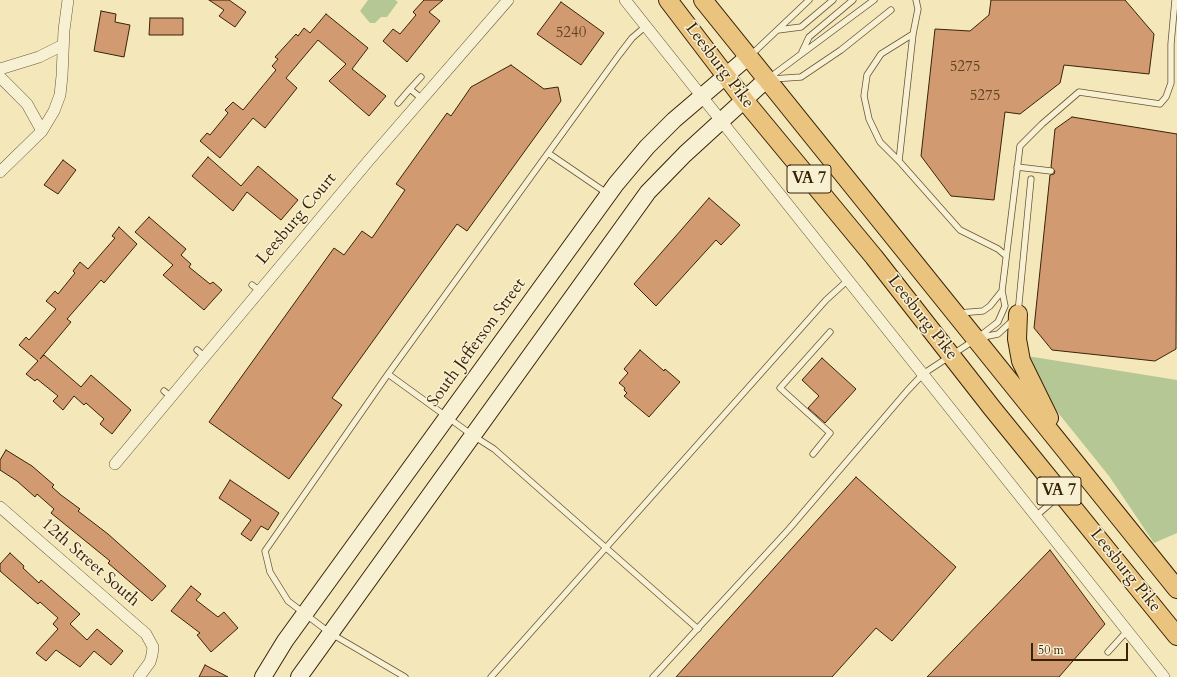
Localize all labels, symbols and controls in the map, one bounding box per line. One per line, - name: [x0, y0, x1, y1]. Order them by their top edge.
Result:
- street label: Leesburg Pike: [680, 19, 758, 113]
- house number: 5240: [556, 25, 586, 43]
- house number: 5275: [950, 59, 980, 77]
- house number: 5275: [970, 88, 1000, 106]
- road number: VA 7: [787, 165, 831, 193]
- street label: Leesburg Court: [253, 169, 341, 269]
- street label: Leesburg Pike: [883, 272, 961, 364]
- street label: South Jefferson Street: [424, 275, 530, 411]
- road number: VA 7: [1037, 477, 1081, 505]
- street label: 12th Street South: [37, 515, 143, 611]
- street label: Leesburg Pike: [1085, 525, 1165, 617]
- scale bar: [1033, 635, 1130, 661]
- text: 50 m: [1038, 642, 1064, 658]

